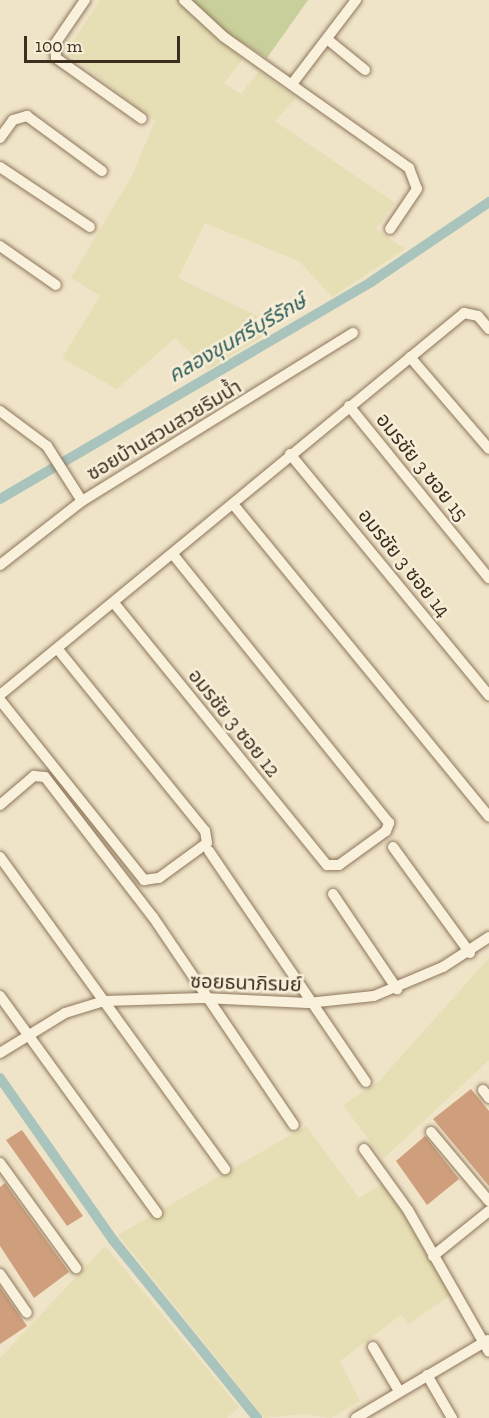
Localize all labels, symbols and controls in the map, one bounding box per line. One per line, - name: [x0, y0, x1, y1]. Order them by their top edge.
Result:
- scale bar: [27, 24, 183, 62]
- text: 100 m: [35, 35, 82, 57]
- water label: คลองขุนศรีบุรีรักษ์: [163, 288, 311, 388]
- street label: ซอยบ้านสวนสวยริมน้ำ: [82, 374, 246, 486]
- street label: อมรชัย 3 ซอย 15: [371, 408, 473, 526]
- street label: อมรชัย 3 ซอย 14: [353, 504, 455, 622]
- street label: อมรชัย 3 ซอย 12: [183, 664, 285, 782]
- street label: ซอยธนาภิรมย์: [190, 969, 302, 997]

